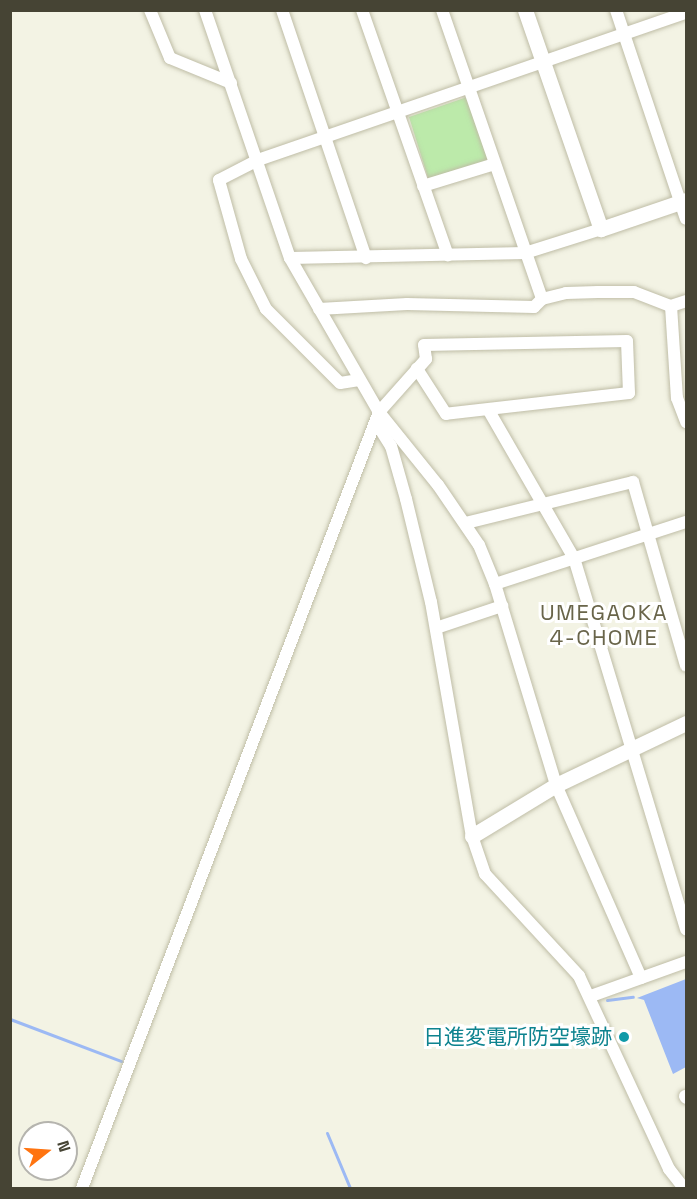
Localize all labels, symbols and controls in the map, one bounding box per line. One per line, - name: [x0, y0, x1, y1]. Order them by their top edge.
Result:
- district label: UMEGAOKA 4-CHOME: [540, 599, 668, 650]
- place label: 日進変電所防空壕跡: [423, 1024, 612, 1050]
- marker: 日進変電所防空壕跡: [617, 1030, 631, 1044]
- north arrow: [18, 1121, 78, 1181]
- text: N: [52, 1138, 75, 1154]

